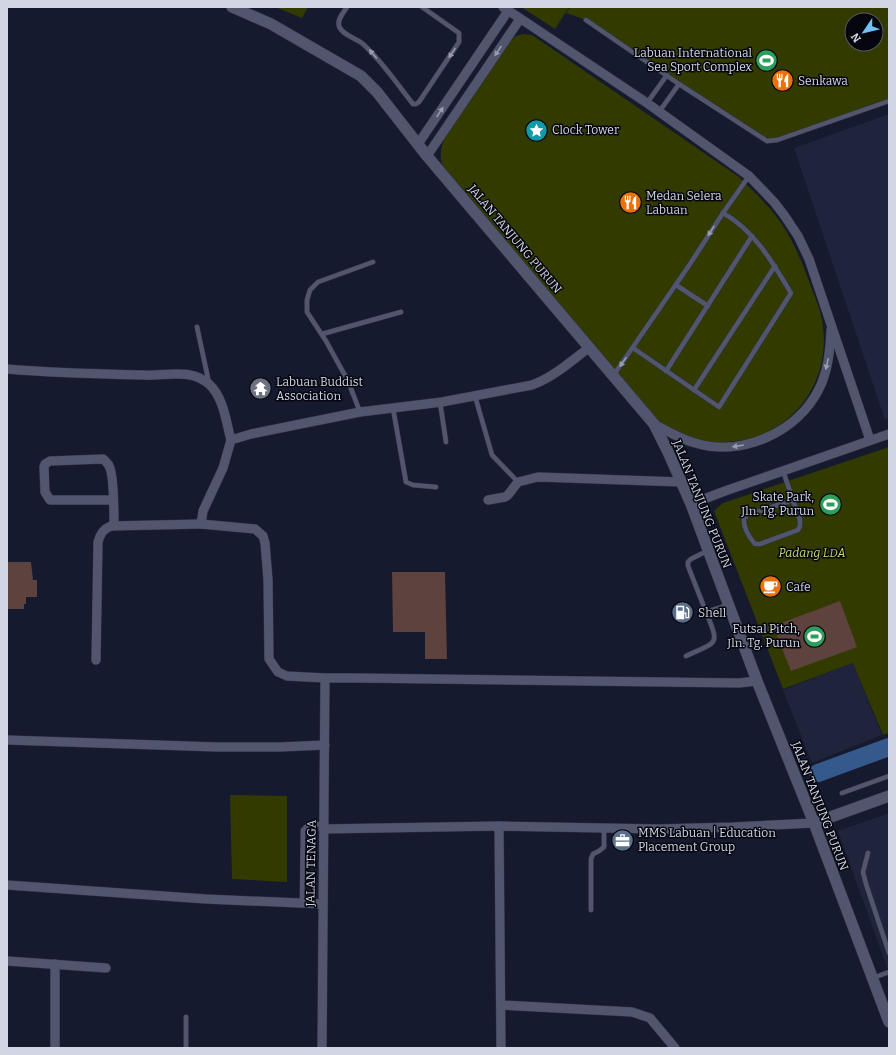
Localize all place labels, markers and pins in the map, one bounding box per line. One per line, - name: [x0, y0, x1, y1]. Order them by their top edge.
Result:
- place label: Labuan International Sea Sport Complex: [634, 46, 753, 74]
- sports icon: Labuan International Sea Sport Complex: [754, 47, 780, 73]
- restaurant icon: Senkawa: [770, 68, 796, 94]
- place label: Senkawa: [798, 74, 848, 88]
- place icon: Clock Tower: [524, 117, 550, 143]
- place label: Clock Tower: [552, 123, 620, 137]
- place label: Medan Selera Labuan: [646, 189, 722, 217]
- restaurant icon: Medan Selera Labuan: [618, 190, 644, 216]
- place label: Labuan Buddist Association: [276, 375, 364, 403]
- temple icon: Labuan Buddist Association: [247, 376, 273, 402]
- place label: Skate Park, Jln. Tg. Purun: [740, 490, 814, 518]
- sports icon: Skate Park, Jln. Tg. Purun: [817, 491, 843, 517]
- cafe icon: Cafe: [757, 574, 783, 600]
- place label: Cafe: [786, 580, 811, 594]
- fuel station icon: Shell: [670, 600, 696, 626]
- place label: Shell: [698, 606, 727, 620]
- place label: Futsal Pitch, Jln. Tg. Purun: [726, 622, 800, 650]
- sports icon: Futsal Pitch, Jln. Tg. Purun: [802, 623, 828, 649]
- place label: MMS Labuan | Education Placement Group: [638, 826, 776, 854]
- office icon: MMS Labuan | Education Placement Group: [610, 827, 636, 853]

